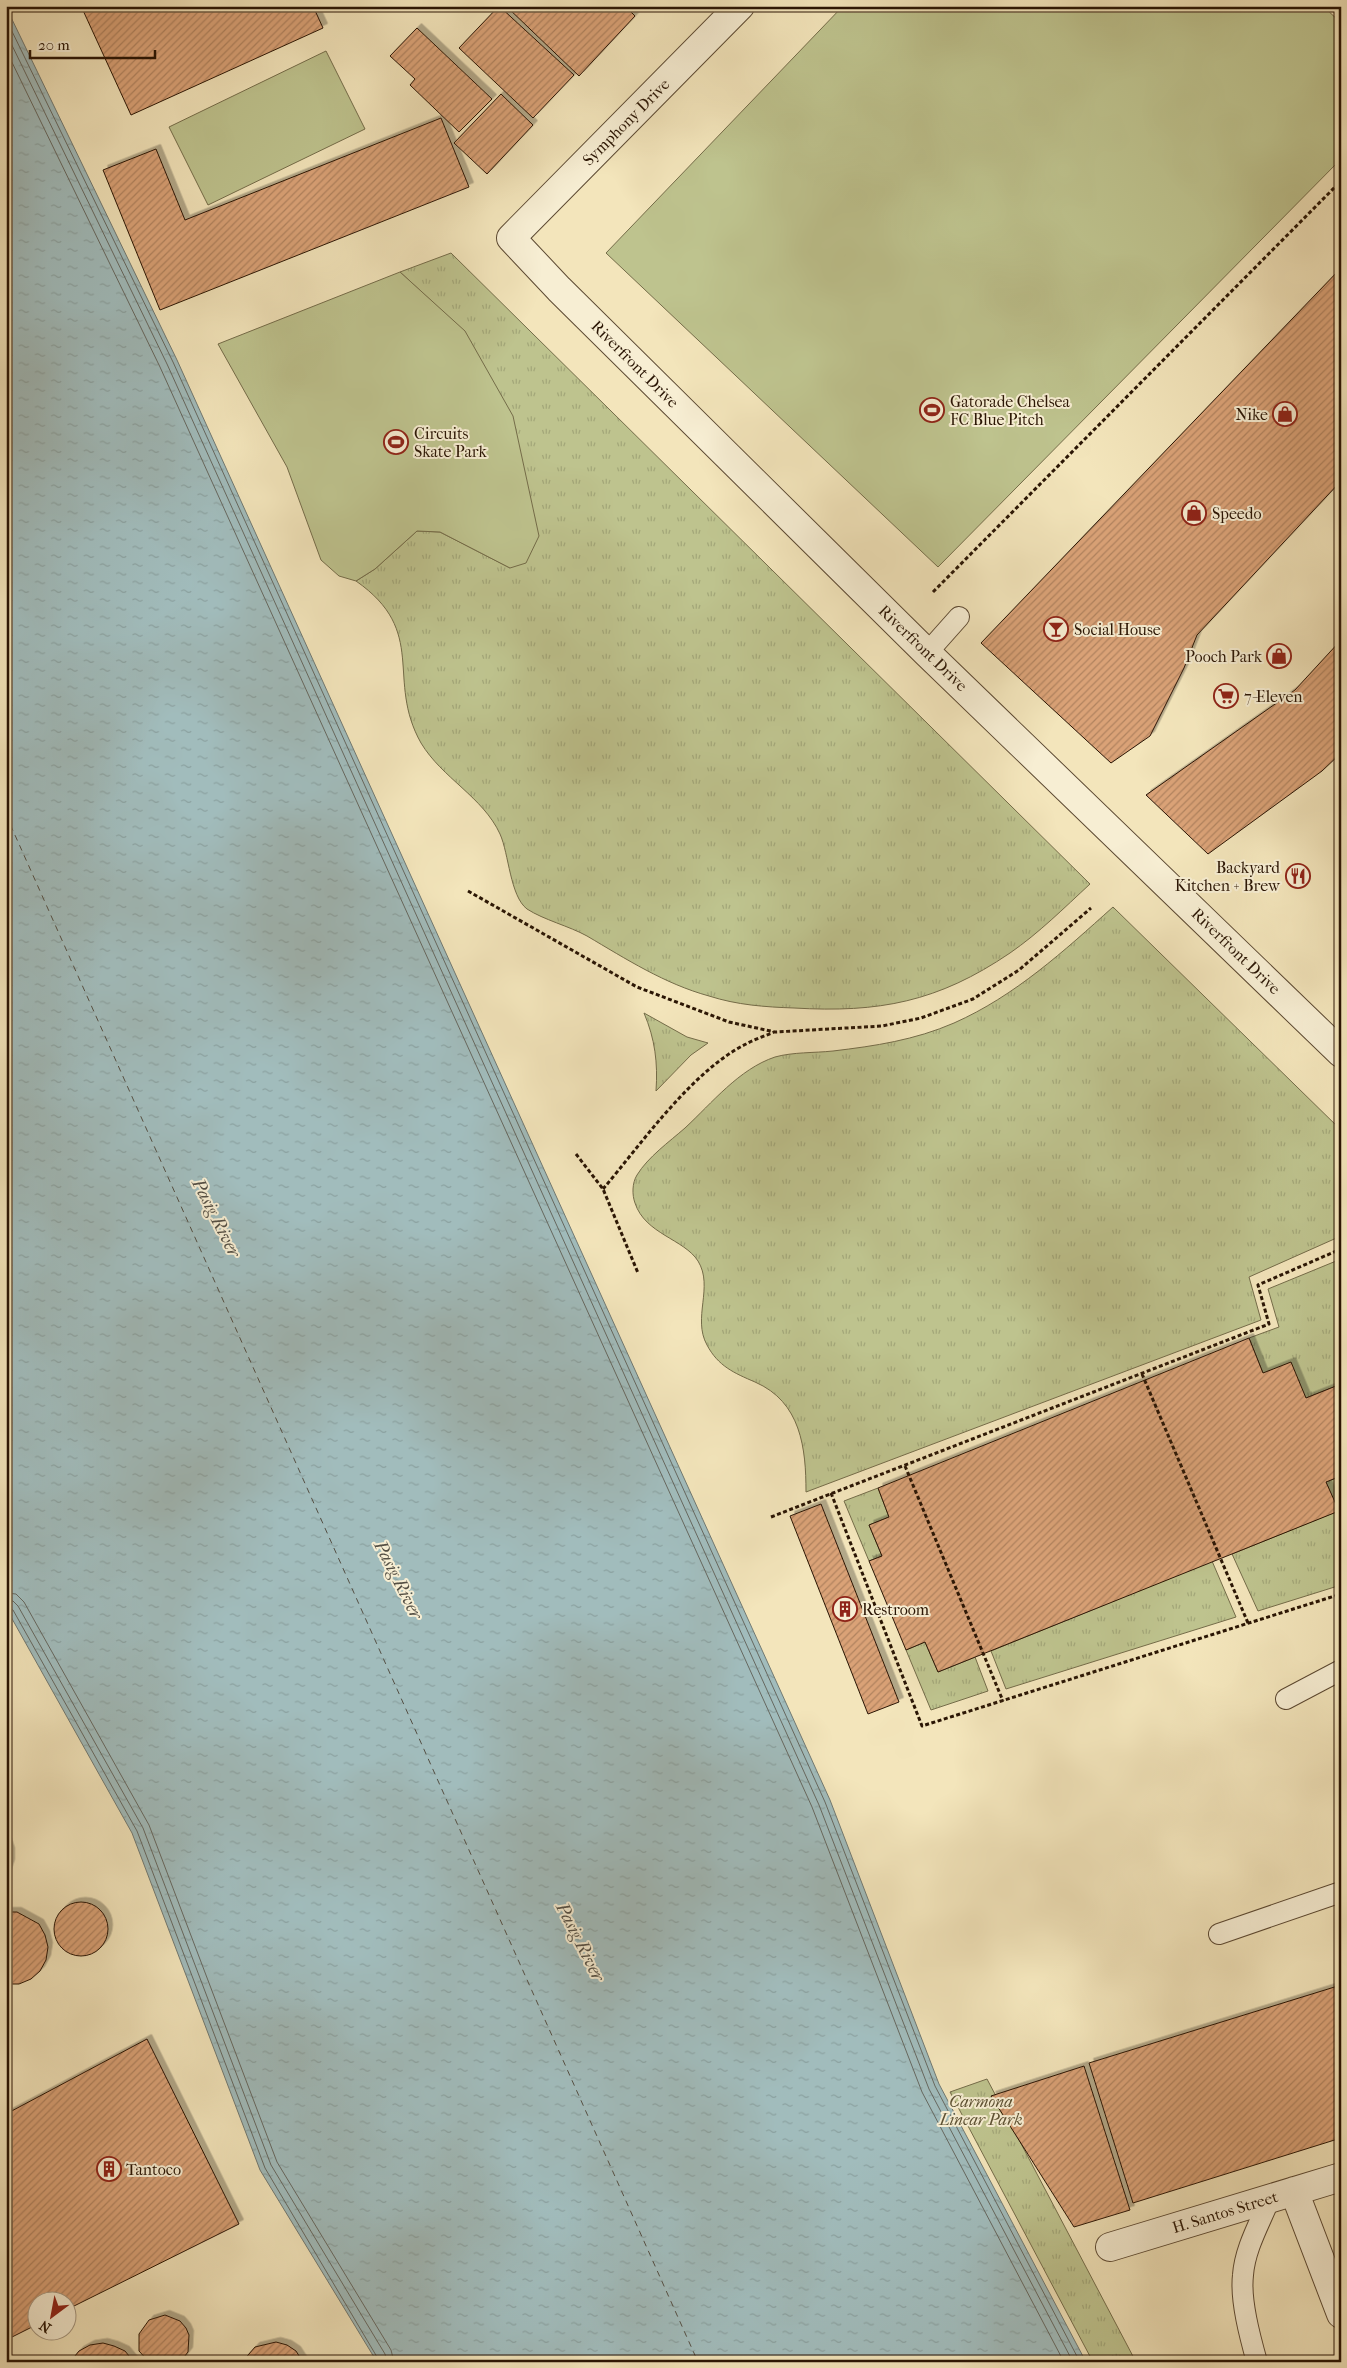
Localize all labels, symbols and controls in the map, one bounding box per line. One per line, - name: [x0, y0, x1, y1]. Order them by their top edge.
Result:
- scale bar: [30, 28, 155, 60]
- text: 20 m: [38, 36, 70, 54]
- street label: Symphony Drive: [579, 75, 673, 169]
- street label: Riverfront Drive: [587, 316, 683, 412]
- place label: Gatorade Chelsea FC Blue Pitch: [950, 392, 1070, 429]
- sports icon: Gatorade Chelsea FC Blue Pitch: [919, 397, 945, 423]
- shop icon: Nike: [1272, 401, 1298, 427]
- place label: Nike: [1235, 405, 1268, 424]
- place label: Circuits Skate Park: [414, 424, 487, 461]
- sports icon: Circuits Skate Park: [383, 429, 409, 455]
- shop icon: Speedo: [1181, 500, 1207, 526]
- place label: Speedo: [1212, 504, 1262, 523]
- street label: Riverfront Drive: [875, 601, 971, 695]
- bar icon: Social House: [1043, 616, 1069, 642]
- place label: Social House: [1074, 620, 1161, 639]
- shop icon: Pooch Park: [1266, 643, 1292, 669]
- place label: Pooch Park: [1185, 647, 1263, 666]
- supermarket icon: 7-Eleven: [1213, 683, 1239, 709]
- place label: 7-Eleven: [1244, 687, 1303, 706]
- place label: Backyard Kitchen + Brew: [1175, 858, 1281, 895]
- restaurant icon: Backyard Kitchen + Brew: [1285, 863, 1311, 889]
- street label: Riverfront Drive: [1188, 904, 1284, 998]
- water label: Pasig River: [187, 1174, 246, 1263]
- water label: Pasig River: [369, 1536, 428, 1625]
- building icon: Restroom: [832, 1596, 858, 1622]
- place label: Restroom: [862, 1600, 930, 1619]
- water label: Pasig River: [551, 1898, 610, 1987]
- park label: Carmona Linear Park: [938, 2092, 1023, 2129]
- building icon: Tantoco: [96, 2156, 122, 2182]
- place label: Tantoco: [126, 2160, 181, 2179]
- street label: H. Santos Street: [1170, 2187, 1280, 2237]
- north arrow: [28, 2290, 78, 2340]
- text: N: [36, 2316, 54, 2337]

